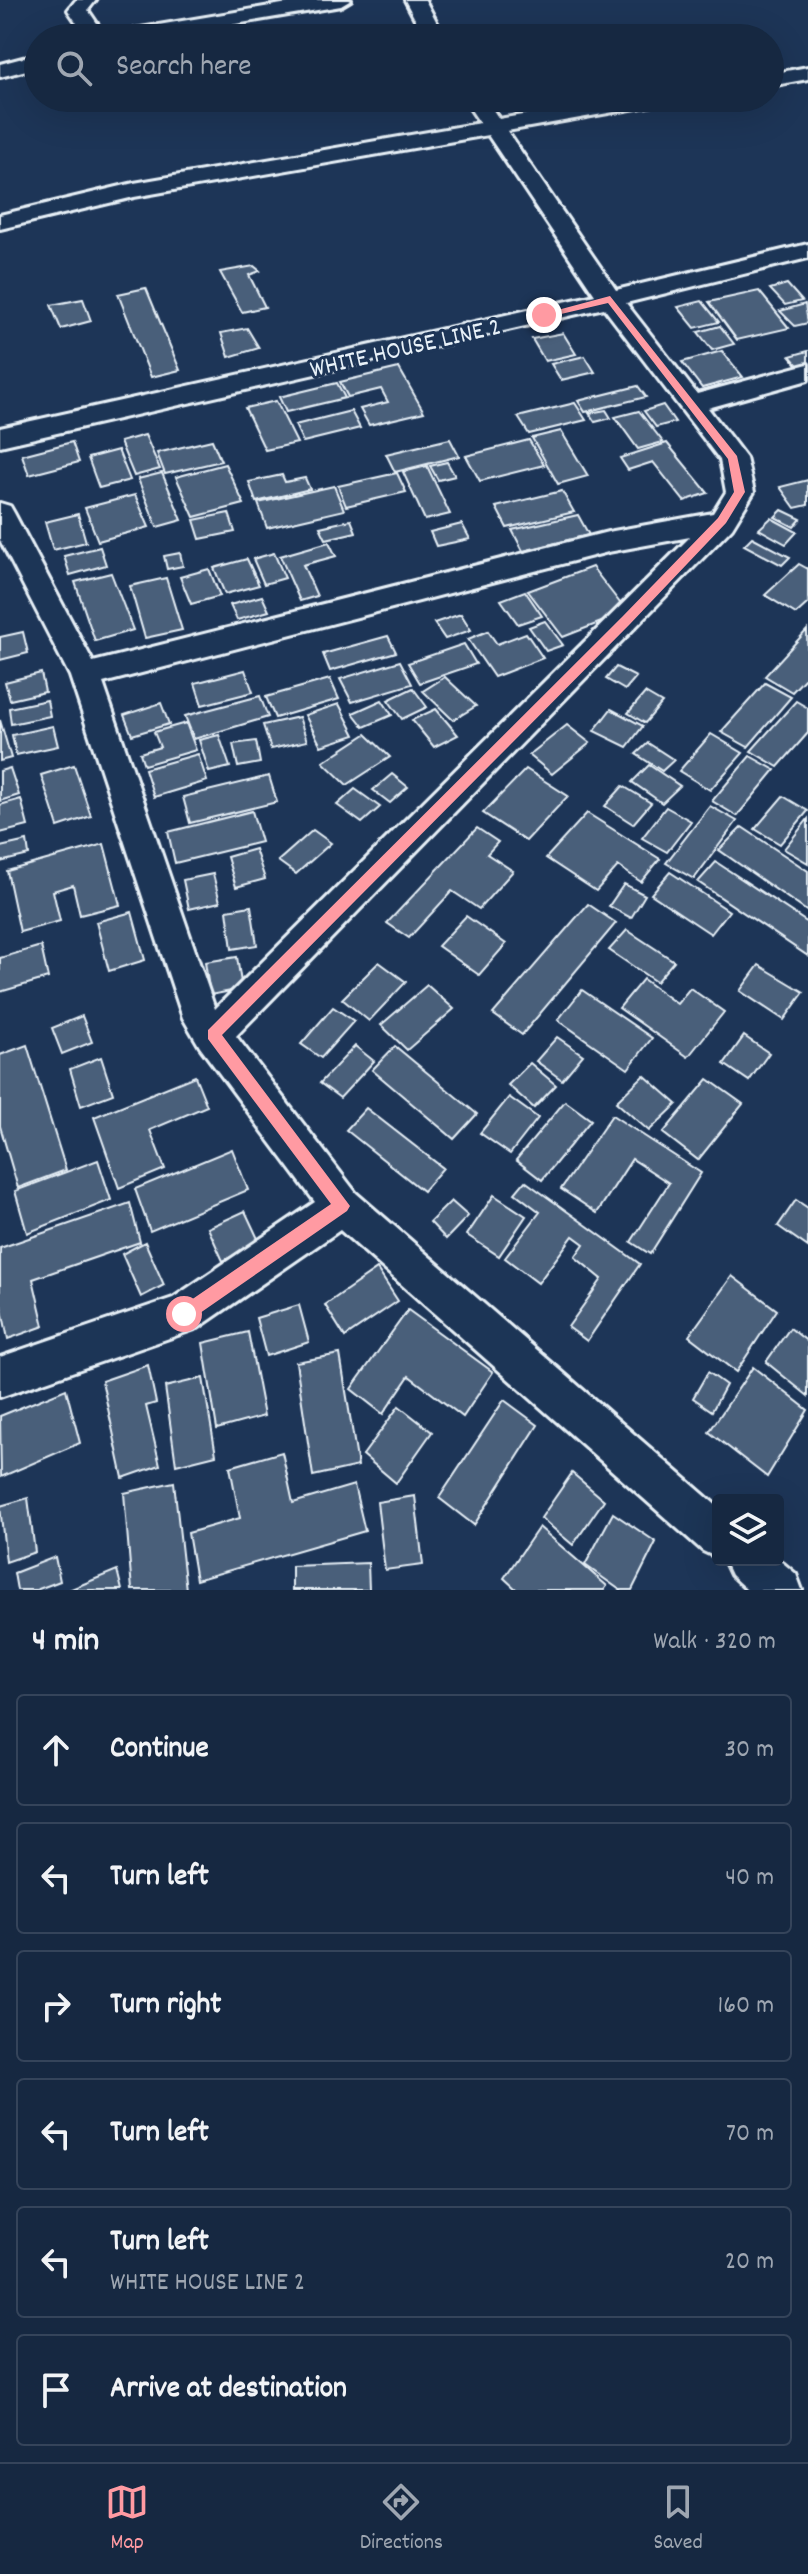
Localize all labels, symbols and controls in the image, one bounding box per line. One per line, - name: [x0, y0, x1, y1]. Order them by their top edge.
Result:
- search box: [24, 24, 784, 112]
- icon: search: [52, 46, 96, 90]
- text: Search here: [116, 47, 252, 90]
- route end: [526, 297, 562, 333]
- street label: WHITE HOUSE LINE 2: [307, 309, 505, 389]
- route start: [166, 1296, 202, 1332]
- map controls: [712, 1494, 784, 1566]
- button: layers: [712, 1494, 784, 1566]
- text: 4 min: [32, 1618, 99, 1667]
- text: Walk · 320 m: [653, 1624, 776, 1661]
- icon: ahead: [34, 1728, 78, 1772]
- text: Continue: [110, 1729, 209, 1772]
- text: 30 m: [724, 1732, 774, 1769]
- icon: left: [34, 1856, 78, 1900]
- text: Turn left: [110, 1857, 209, 1900]
- text: 40 m: [725, 1860, 774, 1897]
- icon: right: [34, 1984, 78, 2028]
- text: Turn right: [110, 1985, 221, 2028]
- text: 160 m: [718, 1988, 774, 2025]
- icon: left: [34, 2112, 78, 2156]
- text: Turn left: [110, 2113, 209, 2156]
- text: 70 m: [726, 2116, 774, 2153]
- text: Turn left: [110, 2222, 209, 2265]
- icon: left: [34, 2240, 78, 2284]
- text: 20 m: [725, 2244, 774, 2281]
- text: WHITE HOUSE LINE 2: [110, 2265, 305, 2302]
- icon: arrive: [34, 2368, 78, 2412]
- text: Arrive at destination: [110, 2369, 347, 2412]
- tab: Map: [105, 2480, 149, 2559]
- tab: Directions: [360, 2480, 443, 2559]
- tab: Saved: [654, 2480, 703, 2559]

